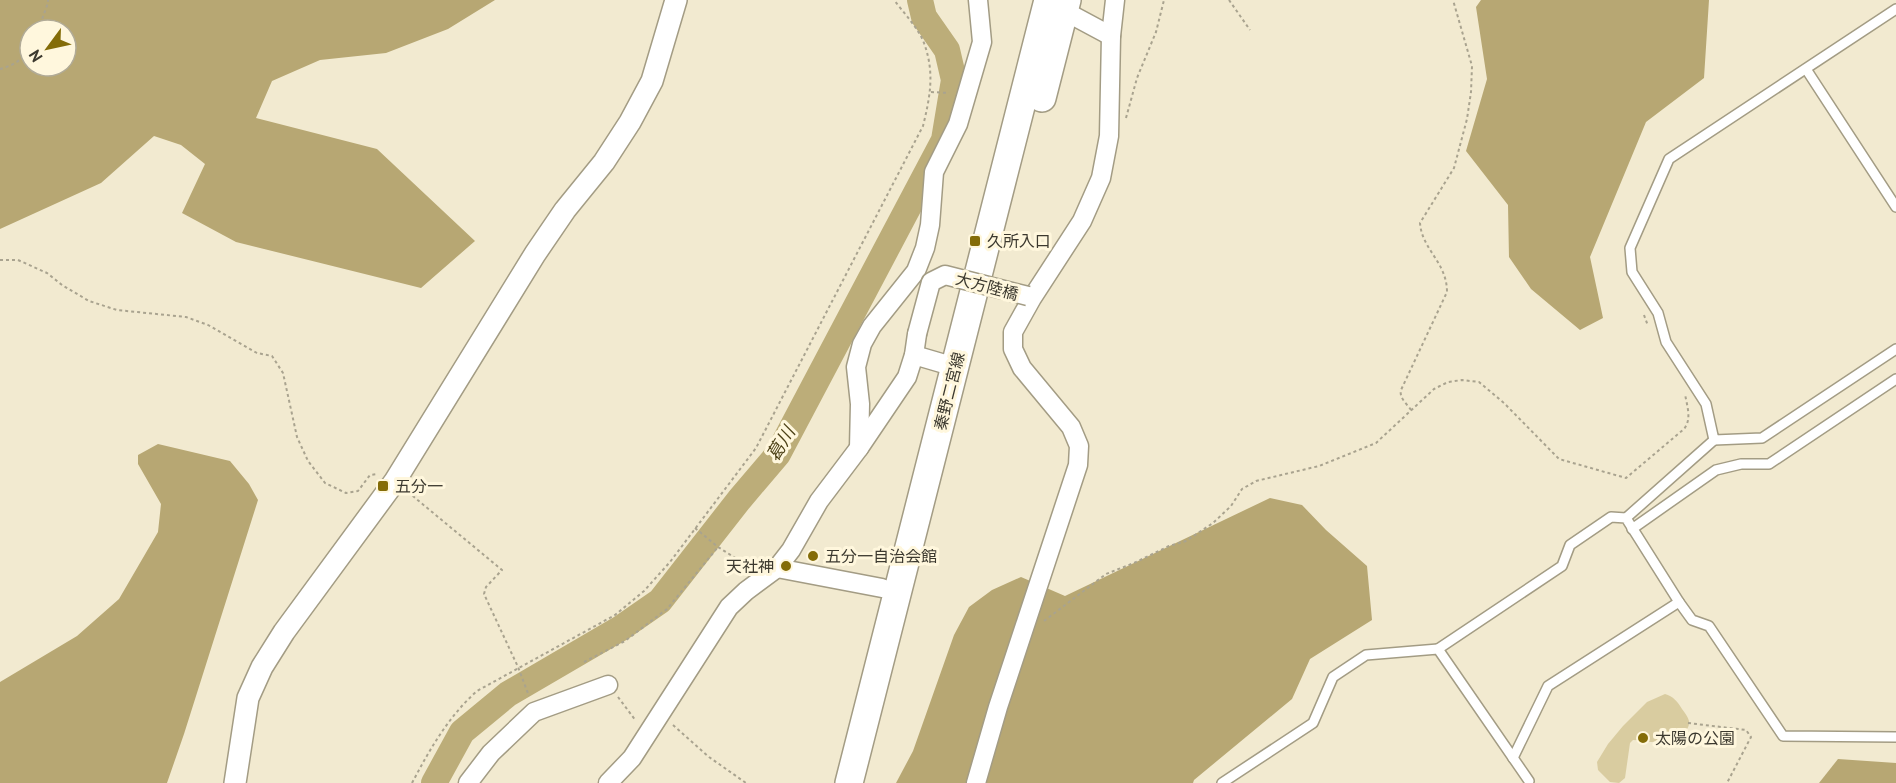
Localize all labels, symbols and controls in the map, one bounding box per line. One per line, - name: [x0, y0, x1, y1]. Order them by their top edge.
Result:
- north arrow: [18, 18, 78, 78]
- text: N: [24, 46, 47, 66]
- place label: 久所入口: [987, 231, 1051, 251]
- marker: 久所入口: [968, 234, 982, 248]
- street label: 大方陸橋: [953, 268, 1021, 304]
- street label: 秦野二宮線: [930, 350, 968, 432]
- water label: 葛川: [761, 421, 801, 465]
- place label: 五分一: [395, 476, 443, 496]
- marker: 五分一: [376, 479, 390, 493]
- place label: 五分一自治会館: [825, 546, 937, 566]
- marker: 五分一自治会館: [806, 549, 820, 563]
- place label: 天社神: [726, 556, 774, 576]
- marker: 天社神: [779, 559, 793, 573]
- place label: 太陽の公園: [1655, 728, 1735, 748]
- marker: 太陽の公園: [1636, 731, 1650, 745]

